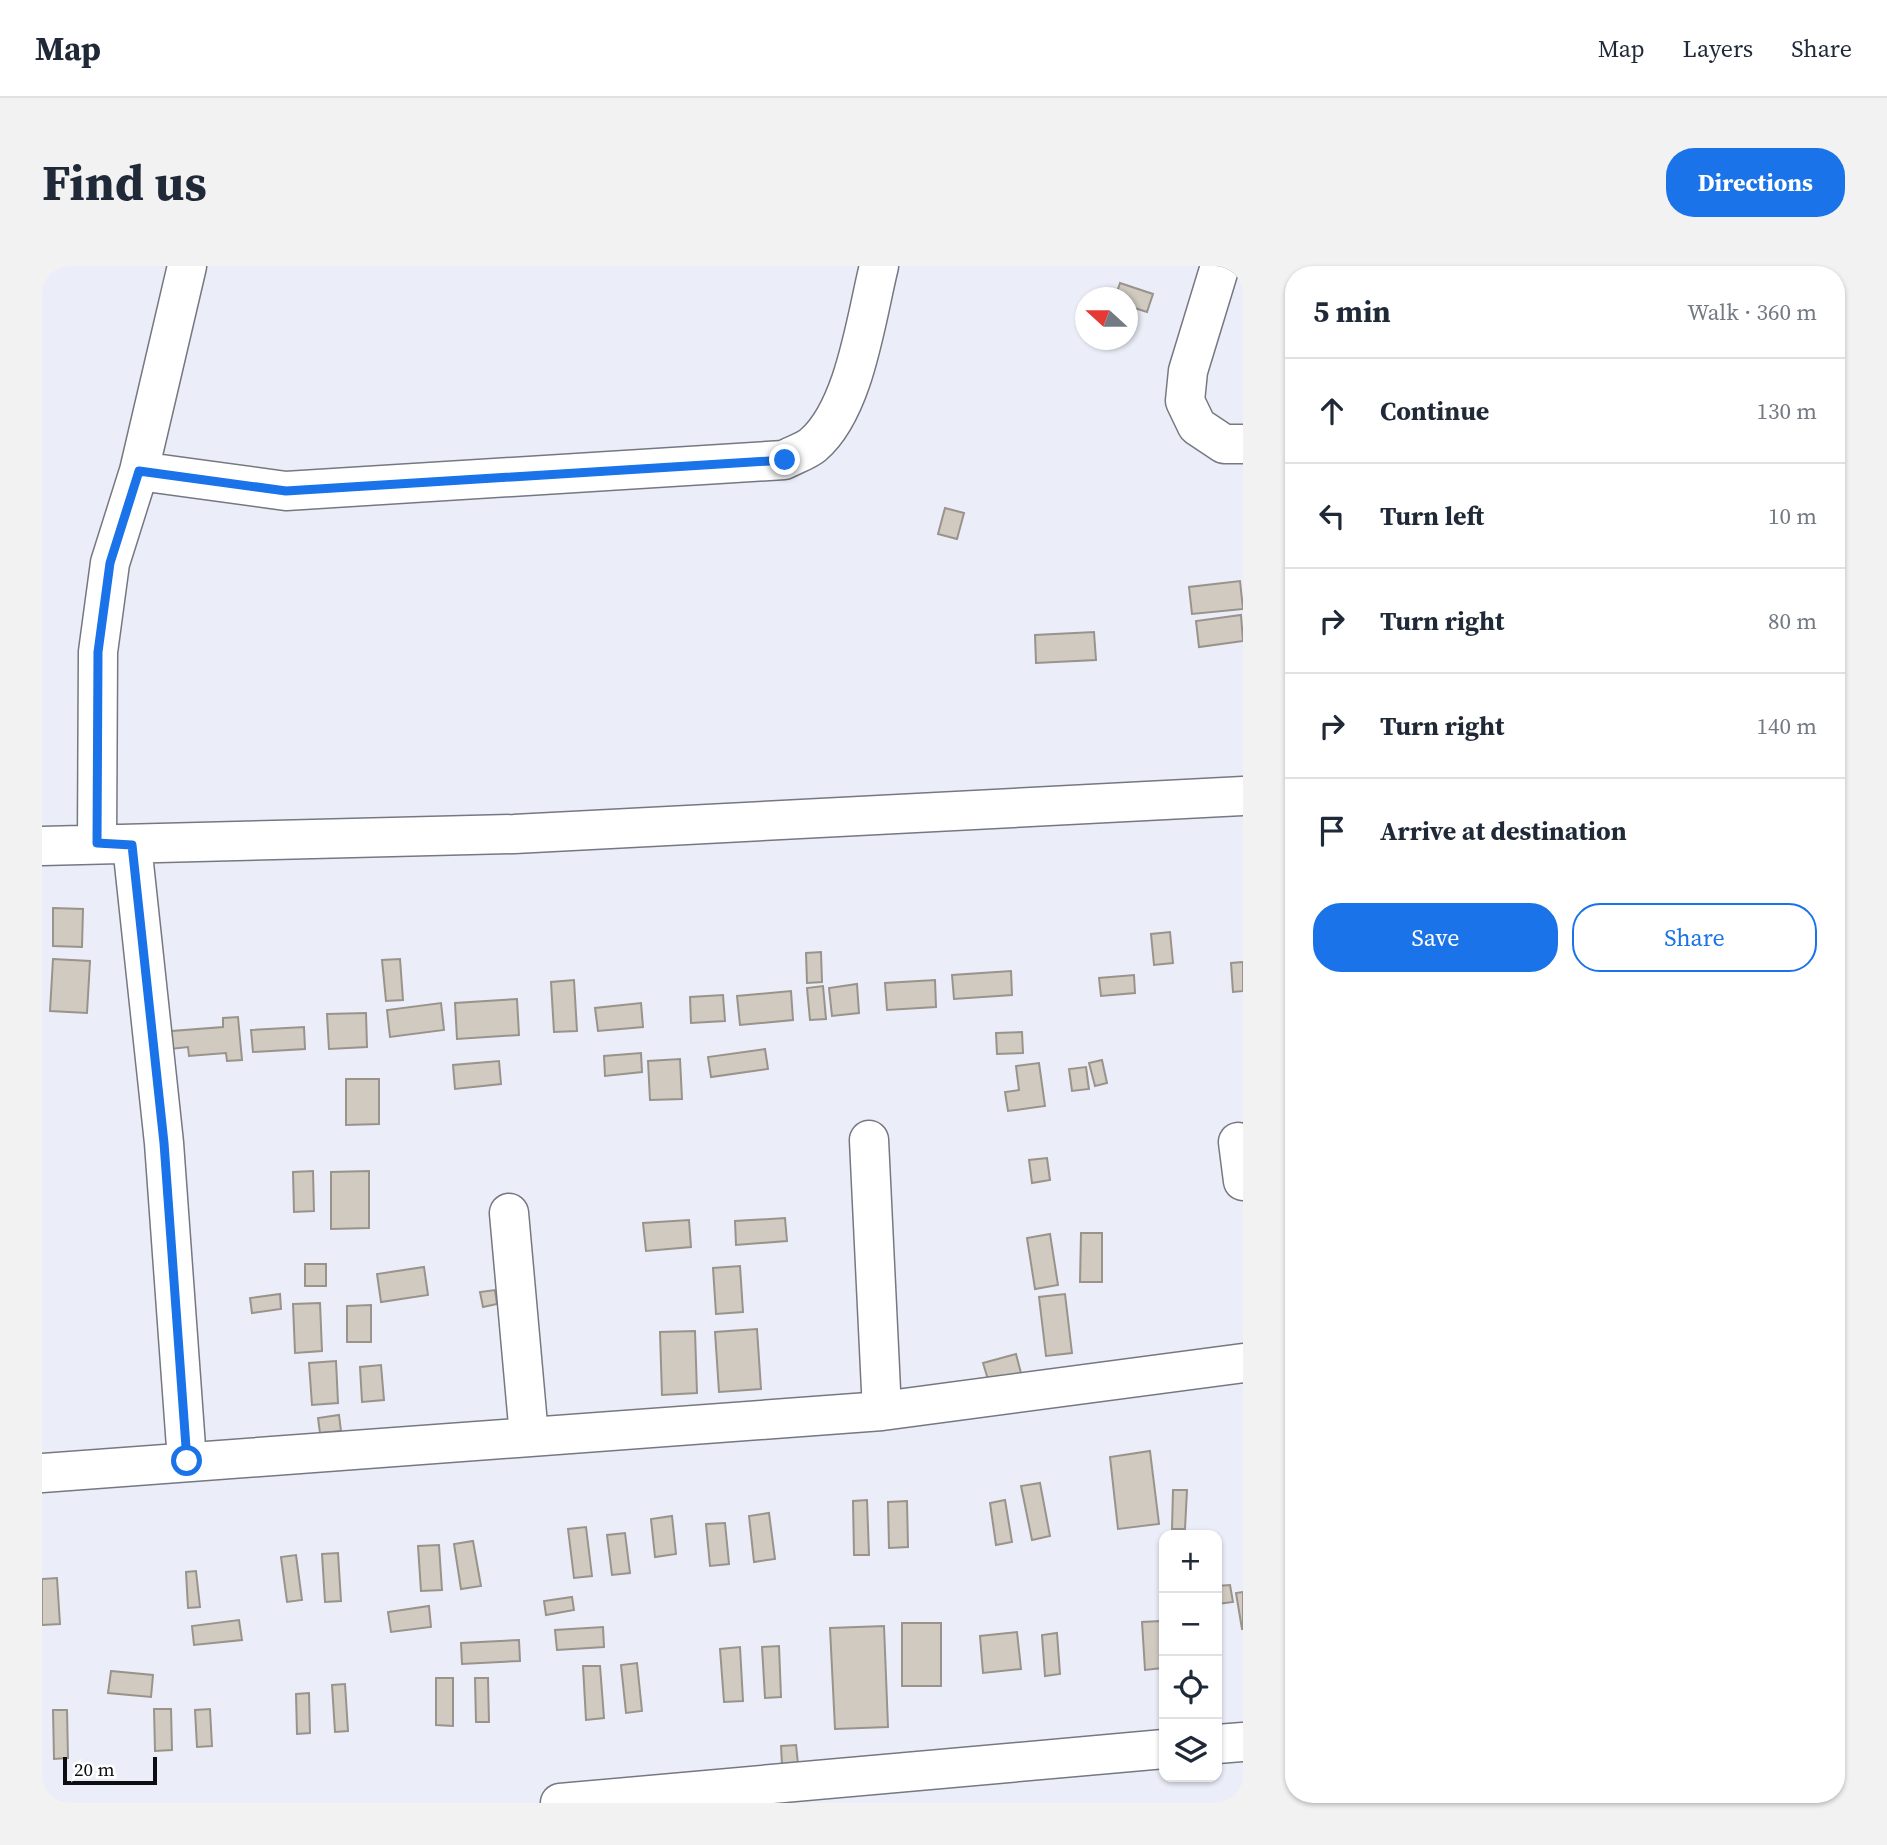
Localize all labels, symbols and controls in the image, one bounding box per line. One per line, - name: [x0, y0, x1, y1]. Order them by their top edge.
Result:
- text: Map: [35, 26, 101, 71]
- text: Map: [1598, 32, 1645, 65]
- text: Layers: [1683, 32, 1753, 65]
- text: Share: [1791, 32, 1852, 65]
- button: Directions: [1666, 148, 1845, 217]
- text: Find us: [42, 149, 207, 216]
- north arrow: [1075, 287, 1138, 350]
- text: 5 min: [1313, 291, 1391, 332]
- text: Walk · 360 m: [1687, 296, 1817, 328]
- icon: ahead: [1313, 392, 1351, 430]
- text: Continue: [1380, 393, 1489, 429]
- text: 130 m: [1756, 395, 1817, 427]
- route end: [769, 444, 800, 475]
- icon: left: [1313, 497, 1351, 535]
- text: Turn left: [1380, 498, 1484, 534]
- text: 10 m: [1768, 500, 1817, 532]
- icon: right: [1313, 602, 1351, 640]
- text: Turn right: [1380, 603, 1504, 639]
- text: 80 m: [1768, 605, 1817, 637]
- icon: right: [1313, 707, 1351, 745]
- text: Turn right: [1380, 708, 1504, 744]
- text: 140 m: [1756, 710, 1817, 742]
- icon: arrive: [1313, 812, 1351, 850]
- text: Arrive at destination: [1380, 813, 1627, 849]
- button: Save: [1313, 903, 1558, 972]
- button: Share: [1572, 903, 1817, 972]
- route start: [171, 1445, 202, 1476]
- map controls: [1159, 1530, 1222, 1782]
- button: +: [1159, 1530, 1222, 1593]
- button: −: [1159, 1593, 1222, 1656]
- button: locate: [1159, 1656, 1222, 1719]
- button: layers: [1159, 1719, 1222, 1782]
- scale bar: [63, 1754, 158, 1786]
- text: 20 m: [74, 1756, 115, 1782]

